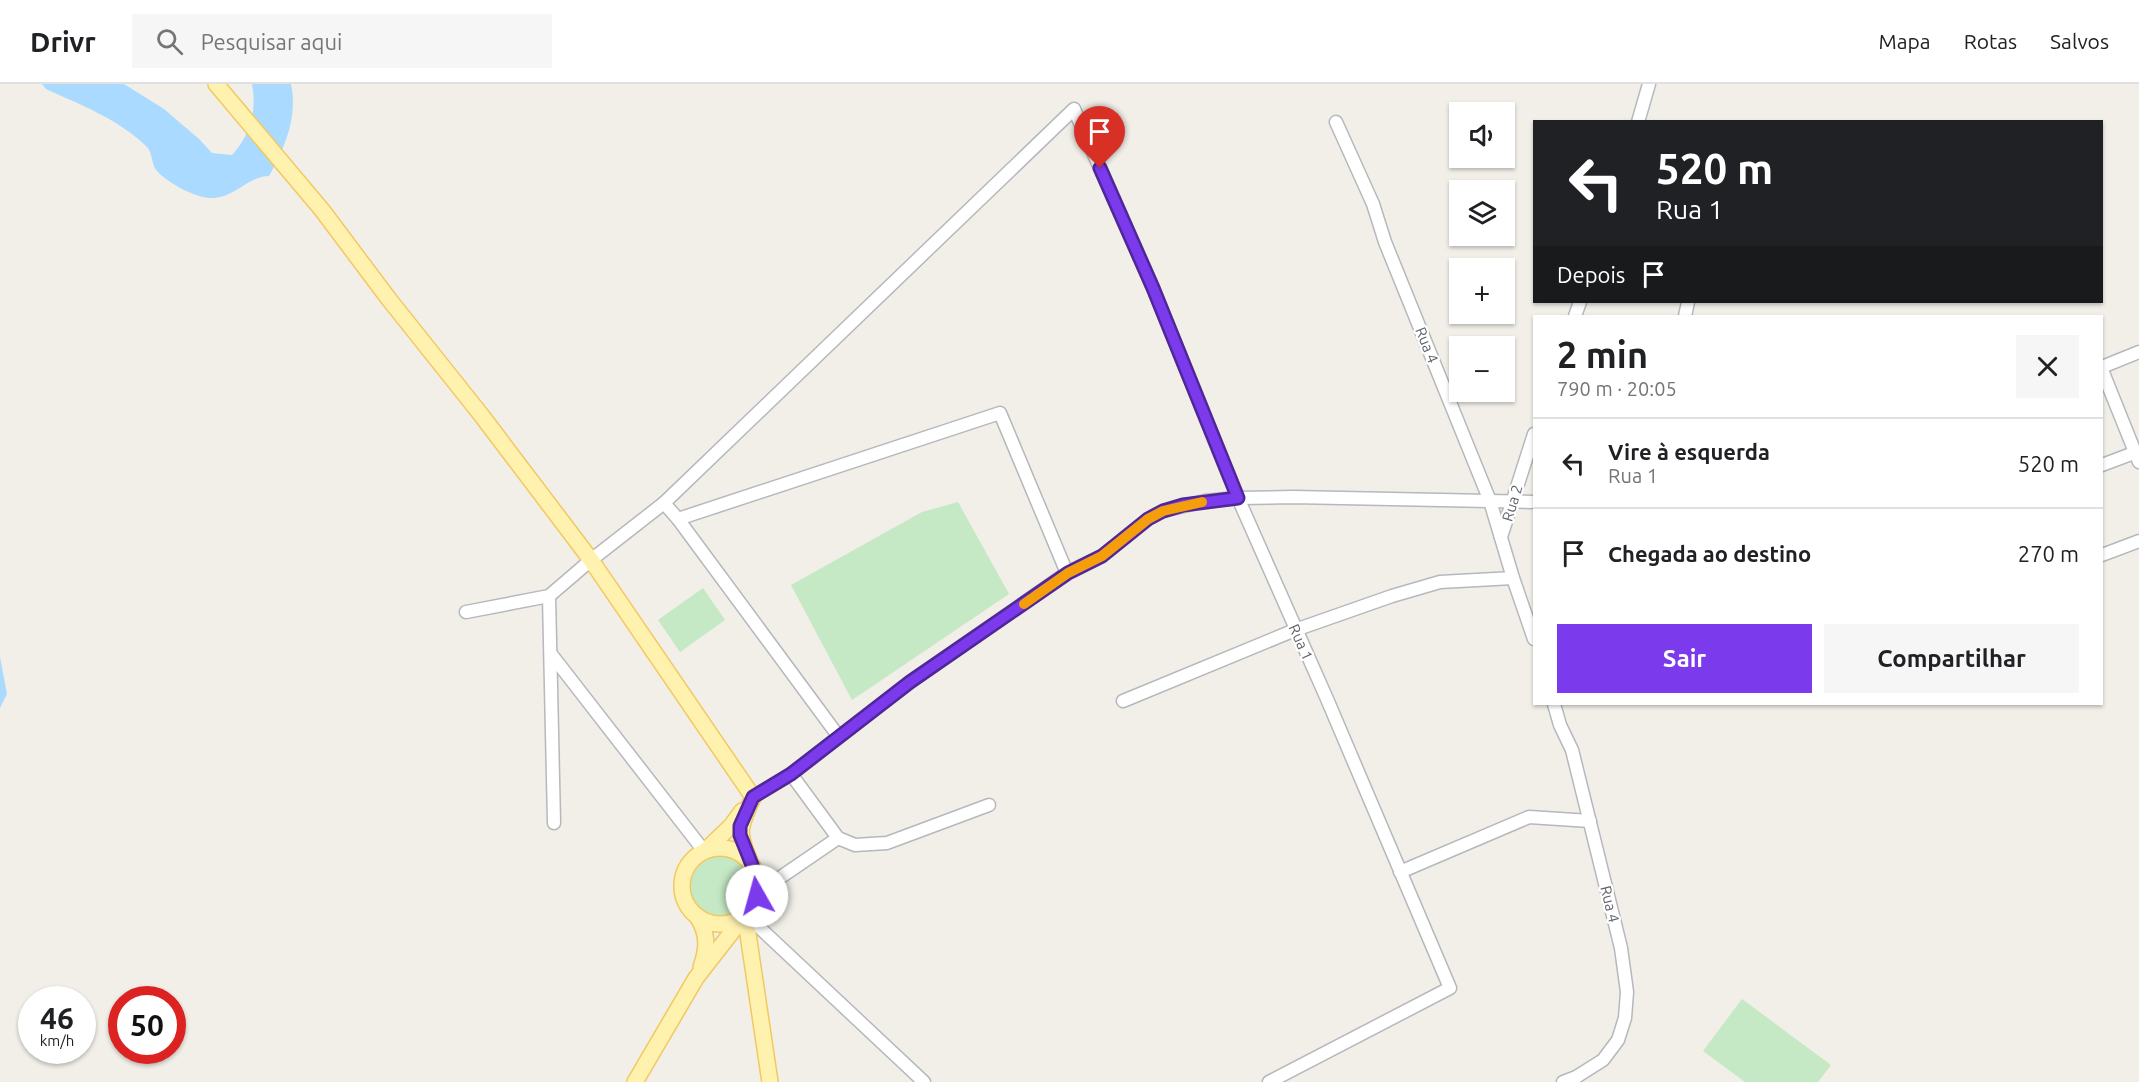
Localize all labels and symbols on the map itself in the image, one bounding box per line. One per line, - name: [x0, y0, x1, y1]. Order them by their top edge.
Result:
- pin: [1074, 106, 1125, 168]
- street label: Rua 4: [1412, 324, 1442, 366]
- street label: Rua 2: [1498, 483, 1526, 523]
- street label: Rua 1: [1286, 621, 1316, 663]
- position arrow: [725, 864, 789, 928]
- street label: Rua 4: [1597, 884, 1623, 924]
- speed limit sign: 50: [108, 986, 186, 1064]

